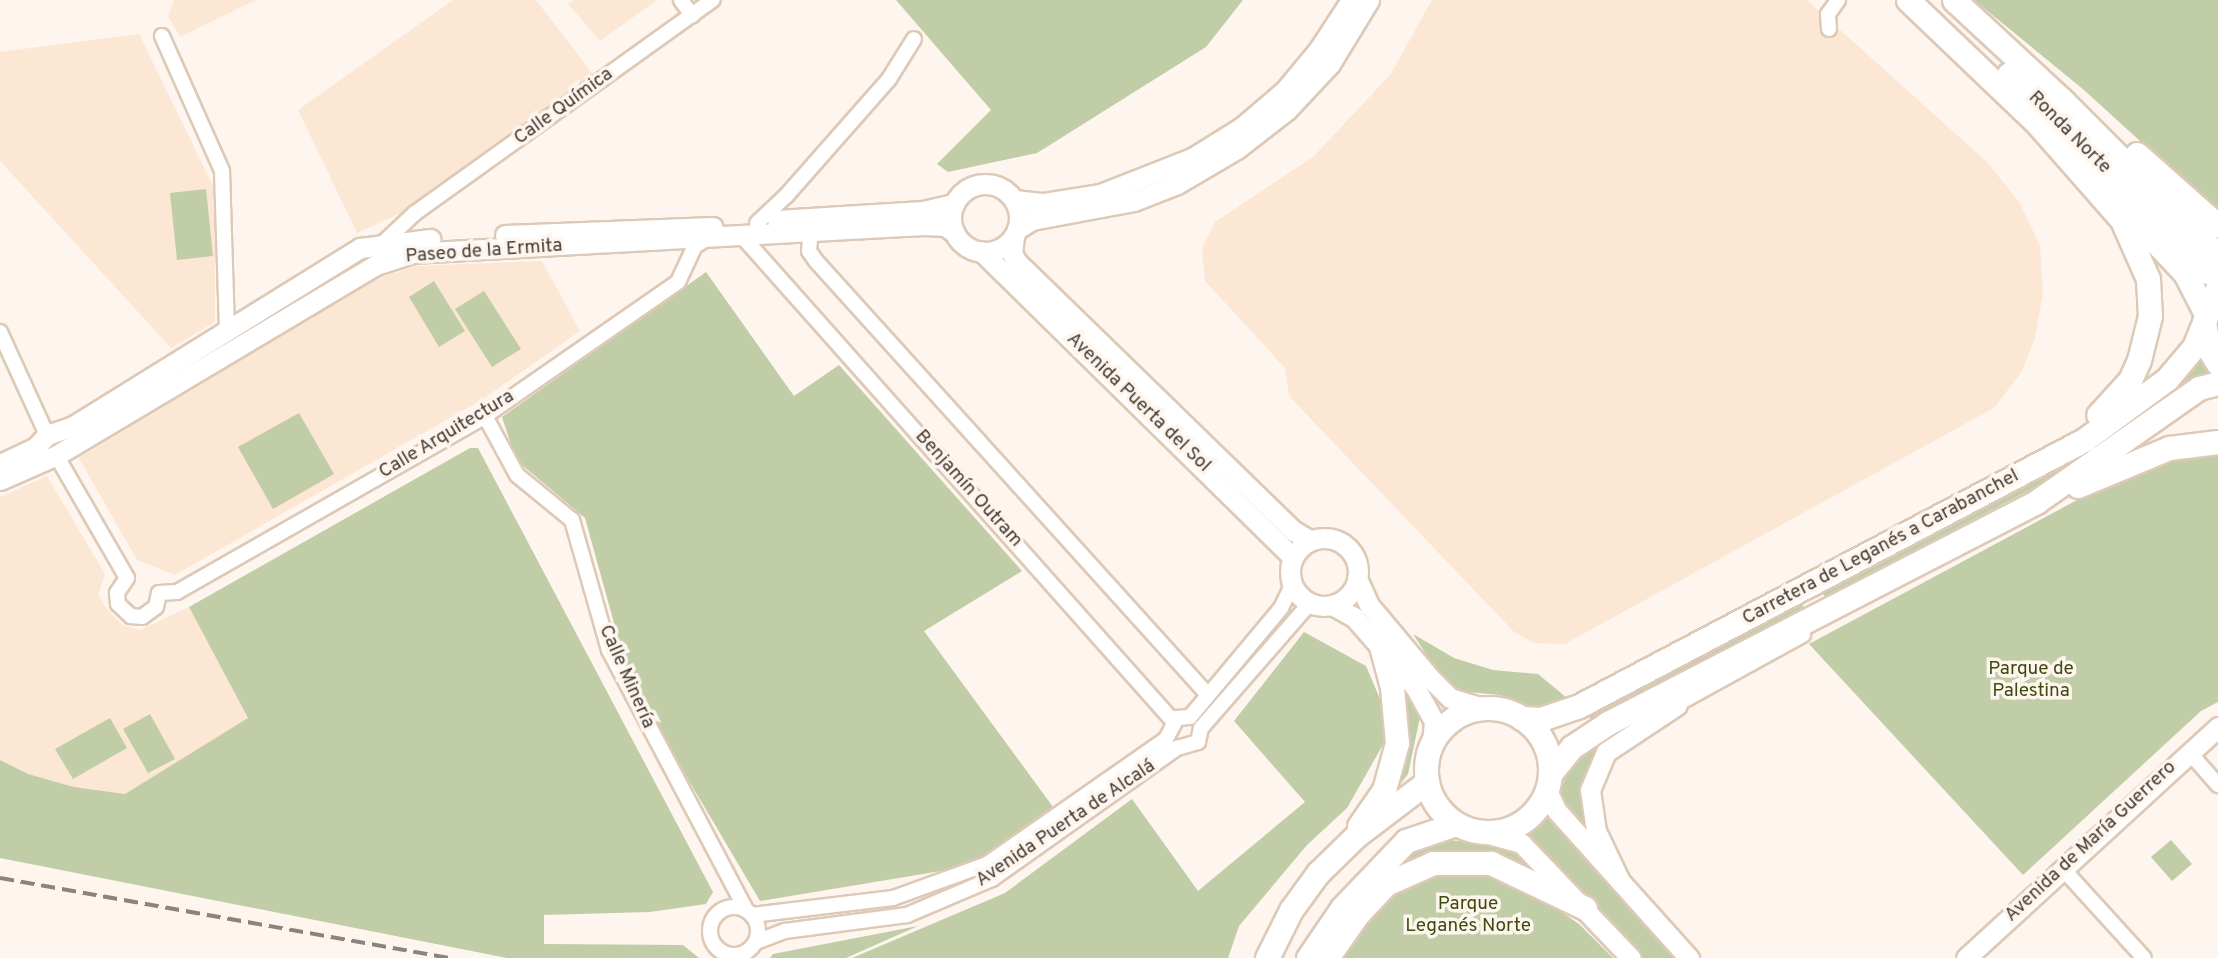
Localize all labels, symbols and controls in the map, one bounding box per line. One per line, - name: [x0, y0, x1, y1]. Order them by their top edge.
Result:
- street label: Calle Química: [510, 64, 618, 150]
- street label: Ronda Norte: [2023, 87, 2115, 179]
- street label: Paseo de la Ermita: [405, 235, 563, 269]
- street label: Avenida Puerta del Sol: [1061, 328, 1215, 478]
- street label: Calle Arquitectura: [375, 385, 519, 485]
- street label: Benjamín Outram: [909, 426, 1027, 552]
- street label: Carretera de Leganés a Carabanchel: [1739, 465, 2023, 631]
- street label: Calle Minería: [593, 622, 659, 732]
- park label: Parque de Palestina: [1988, 659, 2074, 703]
- street label: Avenida Puerta de Alcalá: [972, 755, 1160, 893]
- street label: Avenida de María Guerrero: [2001, 757, 2181, 927]
- park label: Parque Leganés Norte: [1405, 894, 1531, 938]

